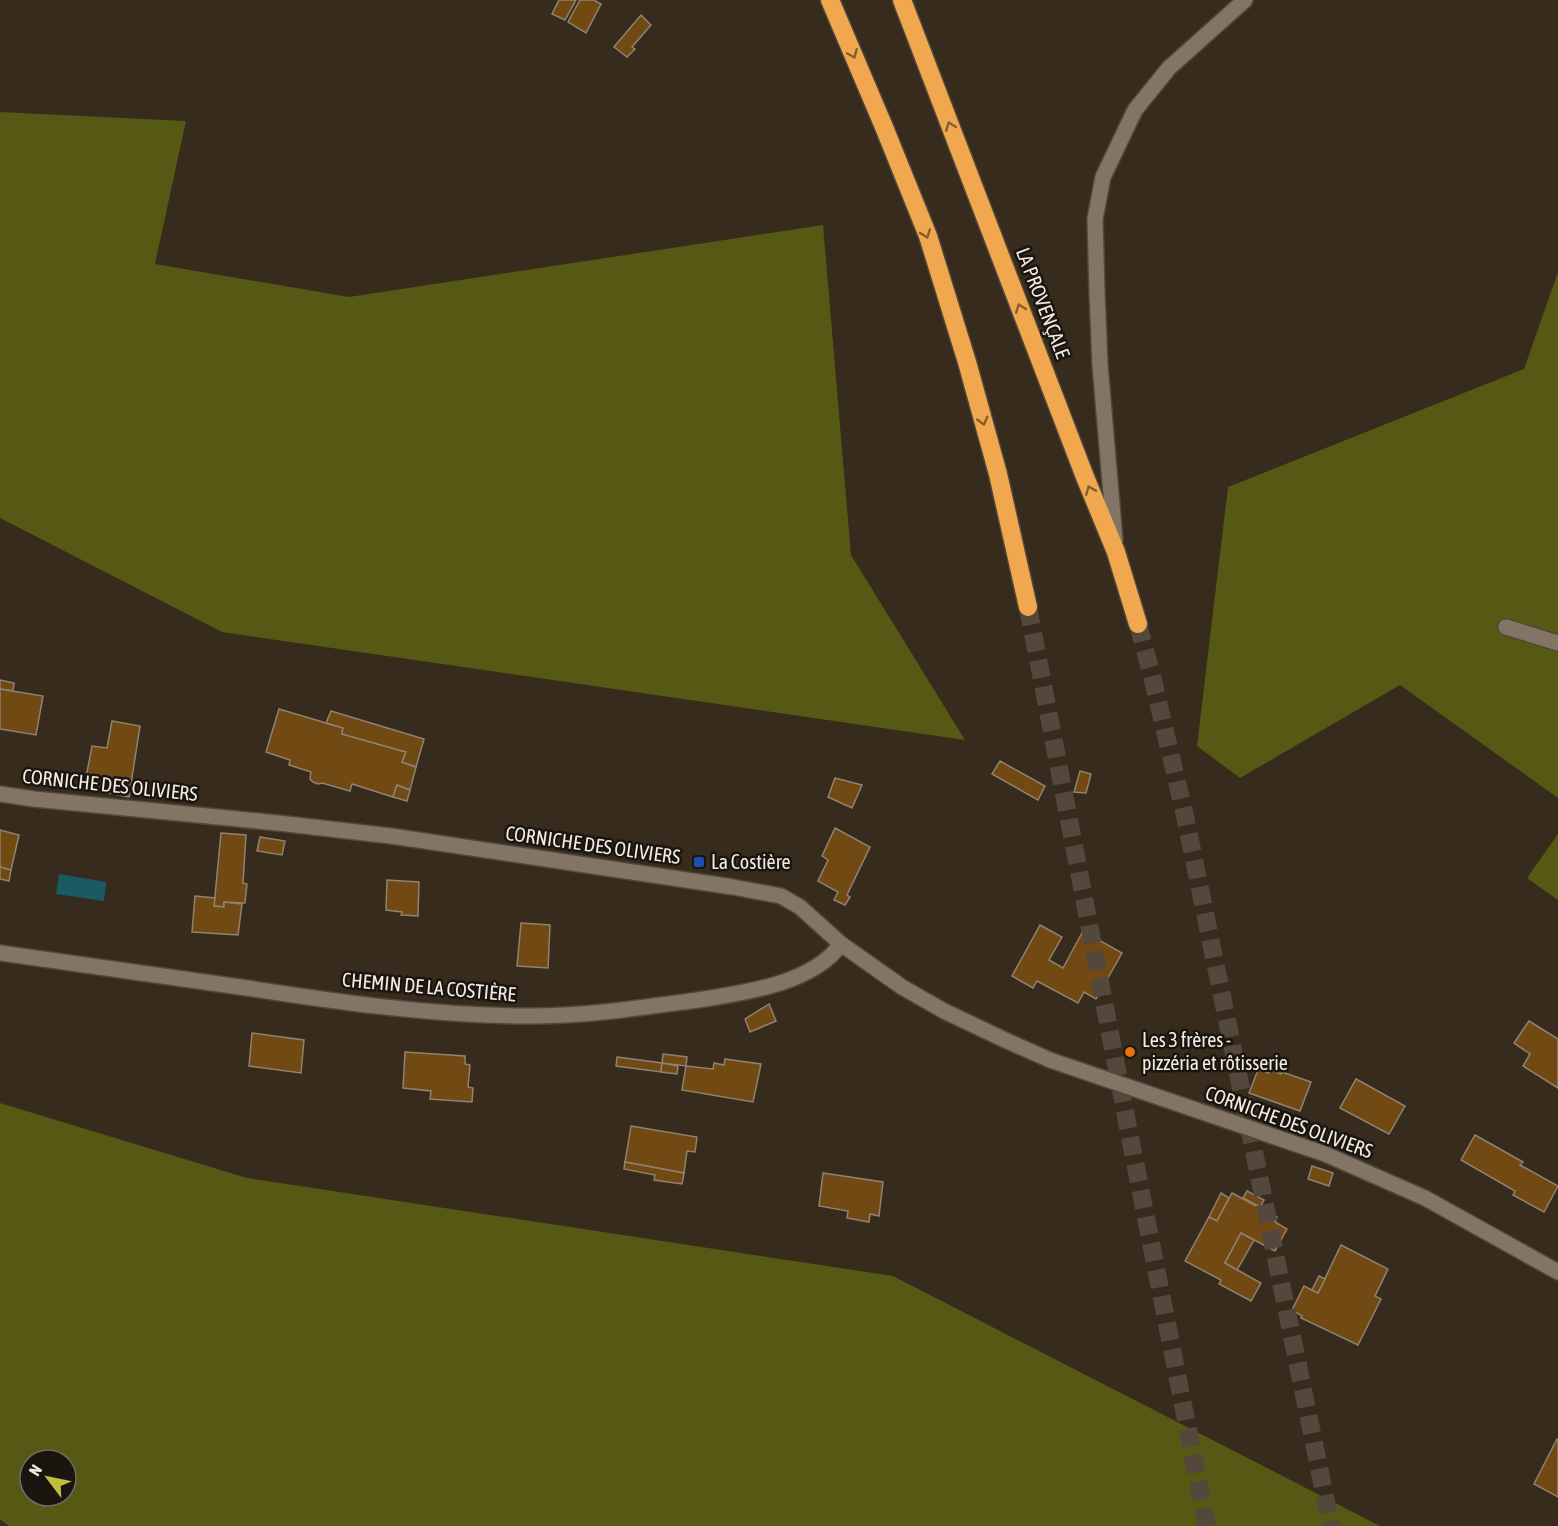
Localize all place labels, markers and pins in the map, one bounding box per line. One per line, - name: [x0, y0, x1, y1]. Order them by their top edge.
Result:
- place label: La Costière: [711, 850, 791, 873]
- marker: La Costière: [692, 855, 706, 869]
- place label: Les 3 frères - pizzéria et rôtisserie: [1142, 1028, 1288, 1074]
- marker: Les 3 frères - pizzéria et rôtisserie: [1123, 1045, 1137, 1059]

